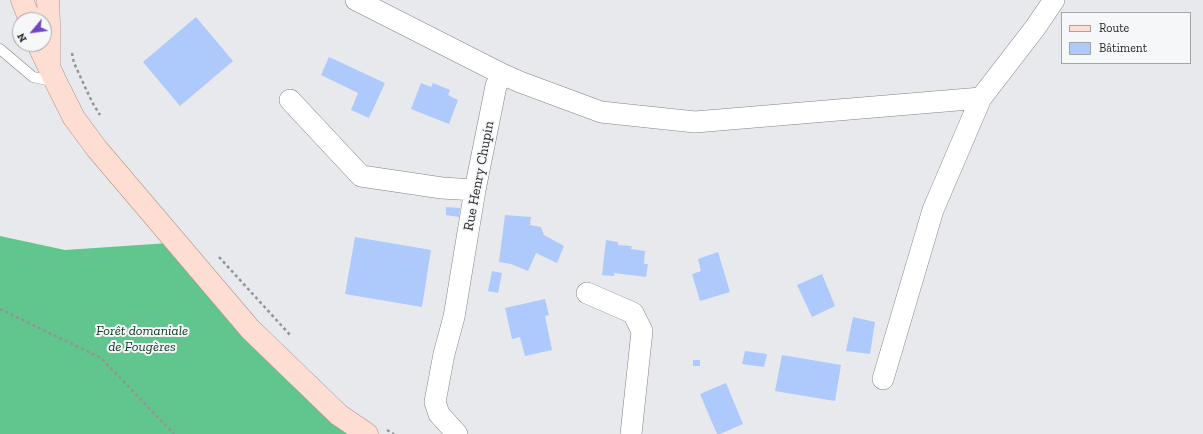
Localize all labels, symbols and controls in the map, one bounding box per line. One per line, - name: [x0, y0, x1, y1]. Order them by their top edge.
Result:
- north arrow: [12, 12, 52, 52]
- legend: [1061, 12, 1191, 64]
- text: Route: [1099, 21, 1129, 35]
- text: N: [14, 31, 30, 44]
- text: Bâtiment: [1099, 41, 1147, 55]
- street label: Rue Henry Chupin: [460, 120, 498, 232]
- park label: Forêt domaniale de Fougères: [96, 323, 188, 356]

